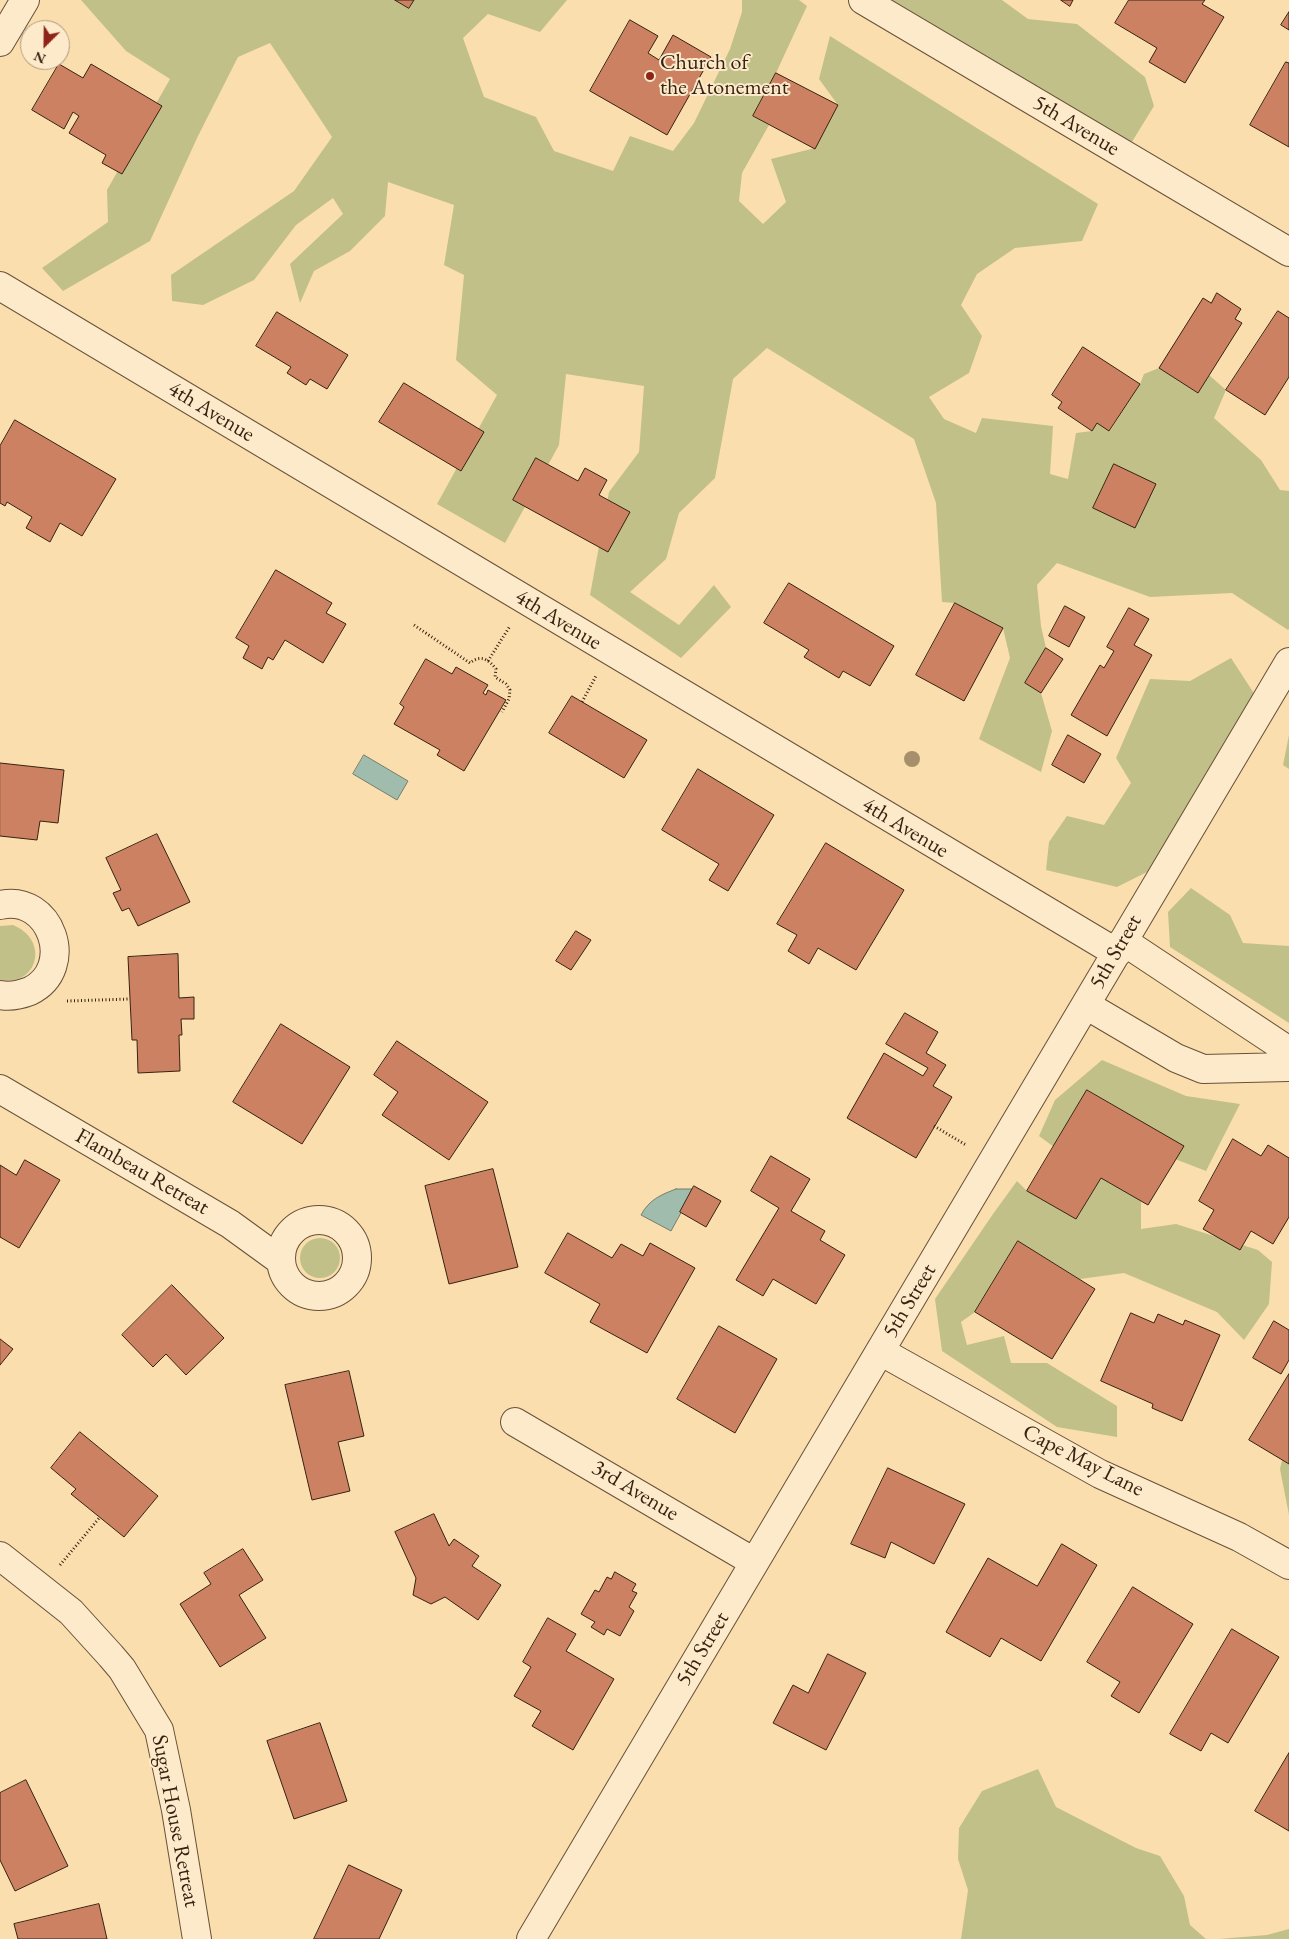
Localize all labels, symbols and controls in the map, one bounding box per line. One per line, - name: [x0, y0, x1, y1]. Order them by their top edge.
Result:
- north arrow: [20, 20, 70, 70]
- text: N: [31, 47, 48, 68]
- place label: Church of the Atonement: [660, 50, 789, 101]
- marker: Church of the Atonement: [644, 70, 656, 82]
- street label: 5th Avenue: [1028, 90, 1124, 162]
- street label: 4th Avenue: [163, 376, 259, 448]
- street label: 4th Avenue: [510, 584, 606, 656]
- street label: 4th Avenue: [857, 792, 953, 864]
- street label: 5th Street: [1084, 910, 1148, 994]
- street label: Flambeau Retreat: [70, 1123, 214, 1221]
- street label: 5th Street: [878, 1259, 942, 1343]
- street label: Cape May Lane: [1018, 1419, 1148, 1503]
- street label: 3rd Avenue: [587, 1455, 683, 1527]
- street label: 5th Street: [671, 1607, 735, 1691]
- street label: Sugar House Retreat: [145, 1733, 205, 1909]

